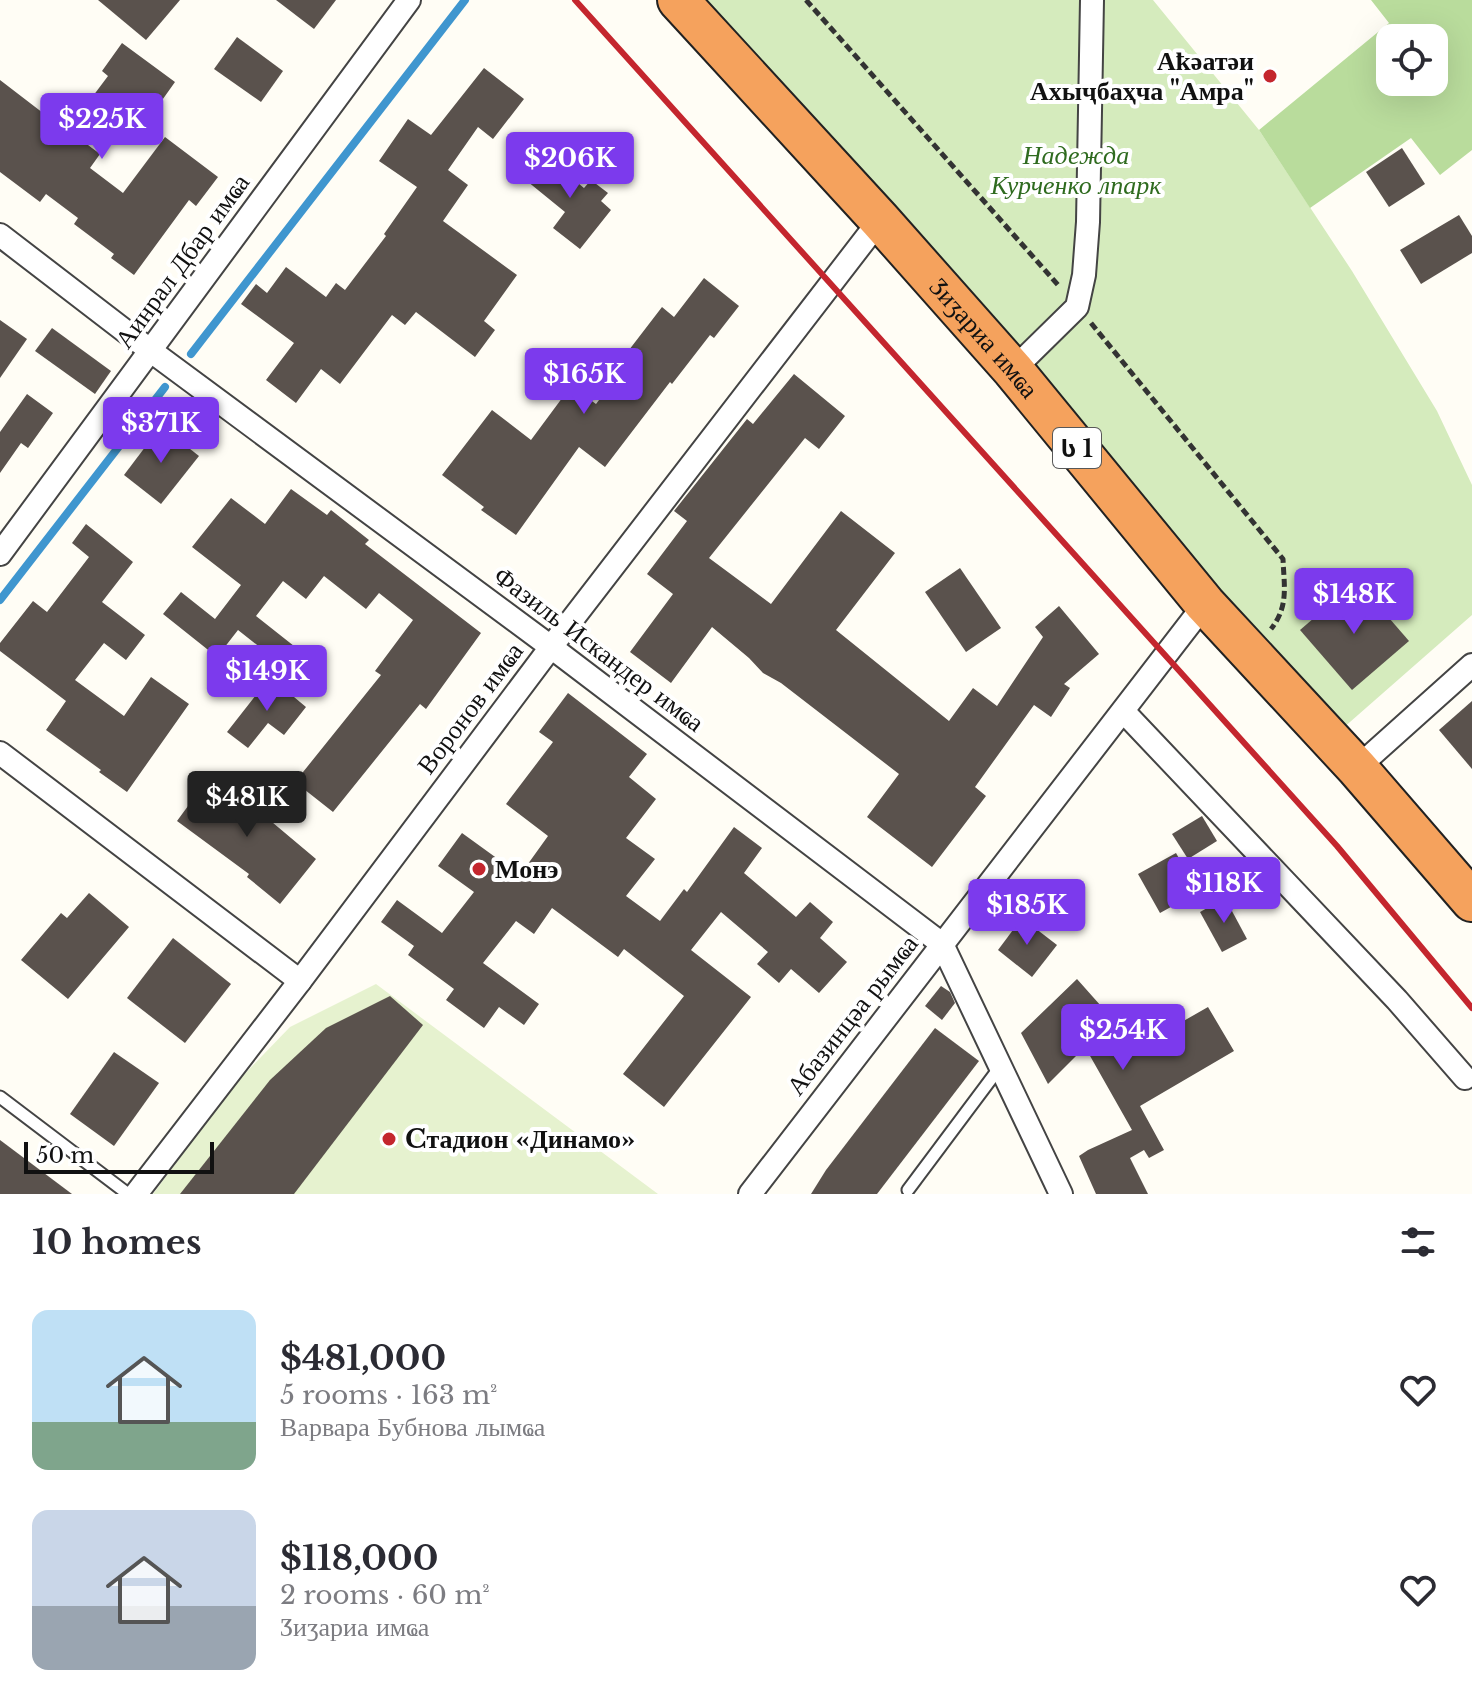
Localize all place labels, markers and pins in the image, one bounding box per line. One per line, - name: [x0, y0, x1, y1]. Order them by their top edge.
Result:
- place label: Аҟәатәи Ахыҷбаҳча "Амра": [1030, 45, 1254, 107]
- marker: Аҟәатәи Ахыҷбаҳча "Амра": [1261, 67, 1279, 85]
- pin: $225K: [46, 93, 158, 161]
- pin: $206K: [514, 132, 626, 200]
- pin: $165K: [528, 348, 640, 416]
- pin: $371K: [105, 397, 217, 465]
- pin: $148K: [1298, 568, 1410, 636]
- pin: $149K: [211, 645, 323, 713]
- pin: $481K: [191, 771, 303, 839]
- place label: Монэ: [495, 853, 558, 885]
- pin: $118K: [1168, 857, 1280, 925]
- marker: Монэ: [470, 860, 488, 878]
- pin: $185K: [971, 879, 1083, 947]
- pin: $254K: [1067, 1004, 1179, 1072]
- place label: Cтадион «Динамо»: [405, 1123, 636, 1155]
- marker: Cтадион «Динамо»: [380, 1130, 398, 1148]

